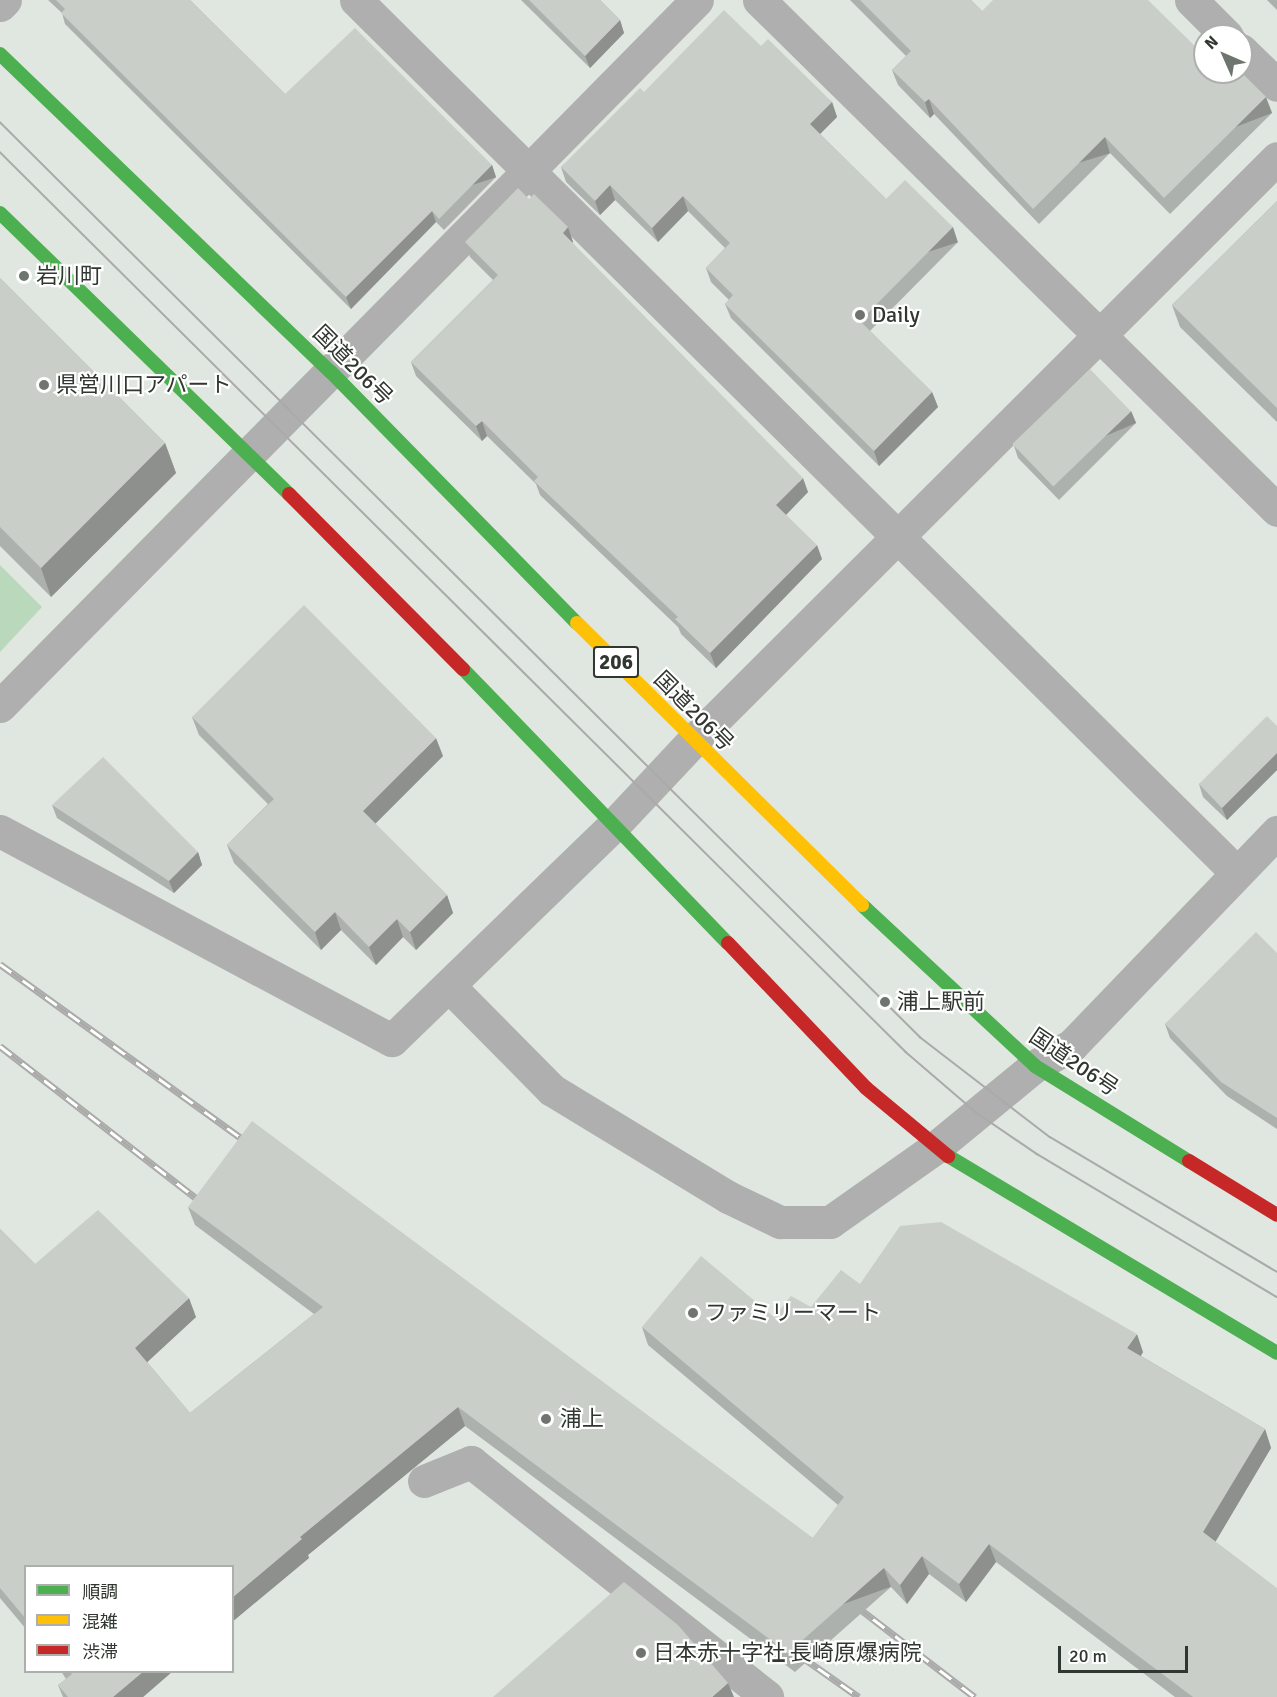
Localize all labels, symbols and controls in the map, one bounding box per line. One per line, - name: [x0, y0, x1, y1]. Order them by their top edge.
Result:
- north arrow: [1193, 24, 1253, 84]
- text: N: [1201, 32, 1223, 54]
- place label: 岩川町: [36, 263, 102, 289]
- marker: 岩川町: [17, 269, 31, 283]
- place label: Daily: [872, 302, 920, 328]
- marker: Daily: [853, 308, 867, 322]
- street label: 国道206号: [308, 320, 398, 410]
- place label: 県営川口アパート: [56, 372, 232, 398]
- marker: 県営川口アパート: [37, 378, 51, 392]
- road number: 206: [592, 644, 640, 680]
- street label: 国道206号: [649, 666, 739, 756]
- place label: 浦上駅前: [897, 989, 985, 1015]
- marker: 浦上駅前: [878, 995, 892, 1009]
- street label: 国道206号: [1024, 1023, 1124, 1101]
- place label: ファミリーマート: [705, 1300, 881, 1326]
- marker: ファミリーマート: [686, 1306, 700, 1320]
- place label: 浦上: [560, 1406, 604, 1432]
- marker: 浦上: [537, 1410, 555, 1428]
- legend: [24, 1565, 234, 1673]
- text: 順調: [82, 1581, 118, 1603]
- text: 混雑: [82, 1611, 118, 1633]
- scale bar: [1061, 1634, 1192, 1672]
- place label: 日本赤十字社 長崎原爆病院: [653, 1640, 922, 1666]
- text: 渋滞: [82, 1641, 118, 1663]
- text: 20 m: [1069, 1645, 1107, 1667]
- marker: 日本赤十字社 長崎原爆病院: [634, 1646, 648, 1660]

